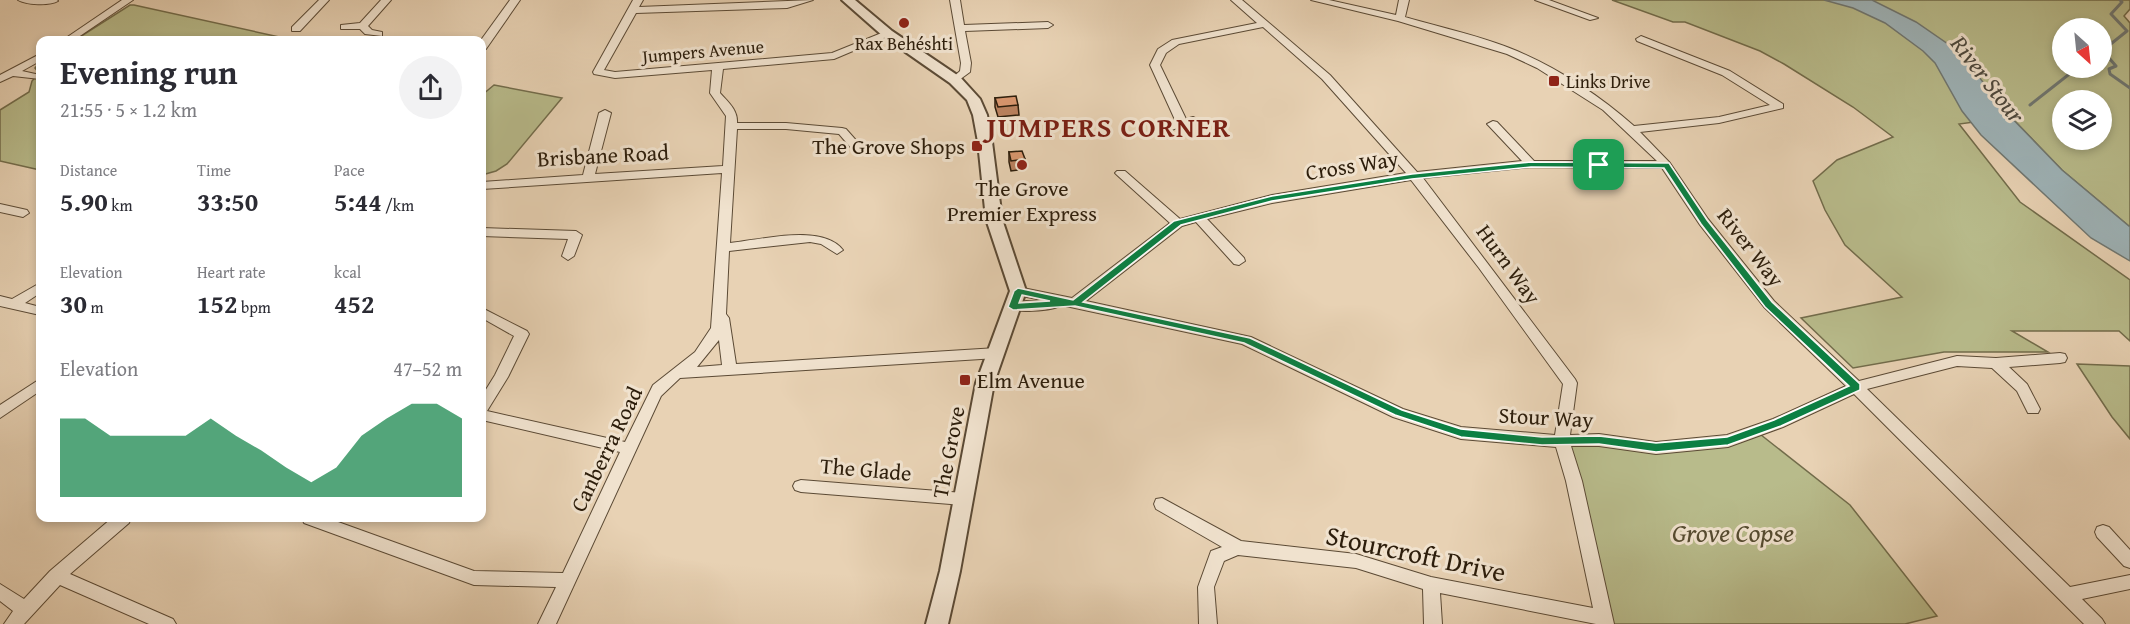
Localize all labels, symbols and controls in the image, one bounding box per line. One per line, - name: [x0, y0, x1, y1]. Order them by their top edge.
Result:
- marker: Rax Behéshti: [897, 16, 911, 30]
- north arrow: [2052, 18, 2112, 78]
- map controls: [2052, 18, 2112, 150]
- water label: River Stour: [1942, 27, 2034, 131]
- place label: Rax Behéshti: [855, 30, 953, 57]
- street label: Jumpers Avenue: [639, 32, 765, 70]
- text: Evening run: [60, 48, 237, 96]
- button: share: [399, 56, 462, 119]
- place label: Links Drive: [1566, 68, 1651, 95]
- marker: Links Drive: [1547, 74, 1561, 88]
- button: layers: [2052, 90, 2112, 150]
- text: 21:55 · 5 × 1.2 km: [60, 95, 197, 124]
- district label: JUMPERS CORNER: [983, 106, 1231, 147]
- place label: The Grove Shops: [812, 130, 965, 162]
- street label: Brisbane Road: [536, 136, 670, 174]
- marker: The Grove Shops: [970, 139, 984, 153]
- pin: [1573, 139, 1624, 190]
- street label: Cross Way: [1303, 142, 1401, 188]
- icon: arrive: [1582, 148, 1615, 181]
- text: Distance: [60, 158, 117, 182]
- text: Time: [197, 158, 231, 182]
- text: Pace: [334, 158, 365, 182]
- marker: The Grove Premier Express: [1015, 158, 1029, 172]
- place label: The Grove Premier Express: [947, 172, 1097, 229]
- text: 5.90: [60, 182, 108, 221]
- text: 33:50: [197, 182, 258, 221]
- text: 5:44: [334, 182, 382, 221]
- text: km: [108, 193, 132, 217]
- text: /km: [382, 193, 414, 217]
- street label: River Way: [1710, 201, 1792, 293]
- street label: Hurn Way: [1469, 217, 1549, 311]
- text: Elevation: [60, 260, 123, 284]
- text: Heart rate: [197, 260, 266, 284]
- text: kcal: [334, 260, 361, 284]
- text: 30: [60, 284, 87, 323]
- text: 152: [197, 284, 237, 323]
- text: 452: [334, 284, 374, 323]
- text: m: [87, 295, 104, 319]
- text: bpm: [237, 295, 271, 319]
- text: Elevation: [60, 354, 138, 383]
- text: 47–52 m: [393, 354, 462, 383]
- place label: Elm Avenue: [977, 364, 1085, 396]
- marker: Elm Avenue: [958, 373, 972, 387]
- street label: Canberra Road: [562, 381, 650, 517]
- street label: Stour Way: [1498, 399, 1594, 435]
- street label: The Grove: [923, 403, 973, 501]
- street label: The Glade: [819, 449, 913, 489]
- park label: Grove Copse: [1672, 512, 1794, 552]
- street label: Stourcroft Drive: [1322, 514, 1510, 592]

